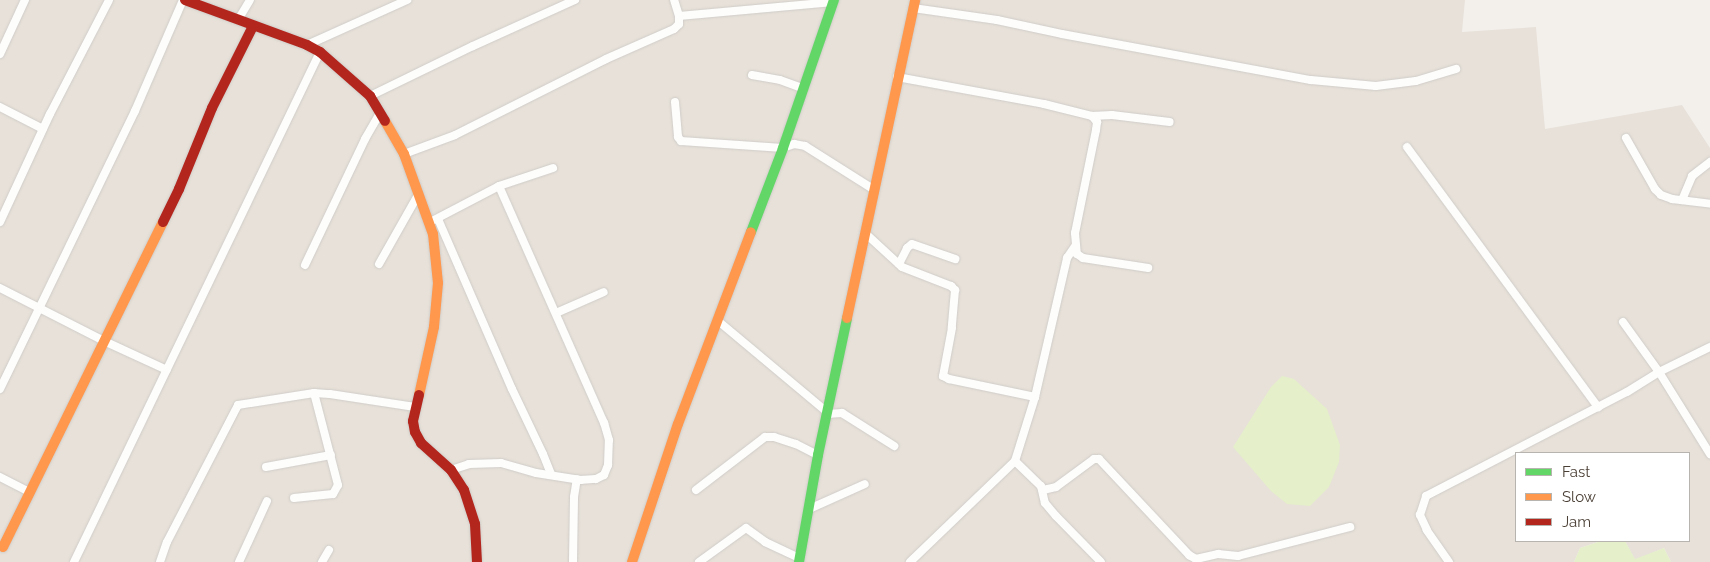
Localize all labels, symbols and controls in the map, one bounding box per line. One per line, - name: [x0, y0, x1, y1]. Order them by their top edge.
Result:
- legend: [1515, 452, 1690, 542]
- text: Fast: [1562, 463, 1590, 481]
- text: Slow: [1562, 488, 1596, 506]
- text: Jam: [1562, 513, 1591, 531]

